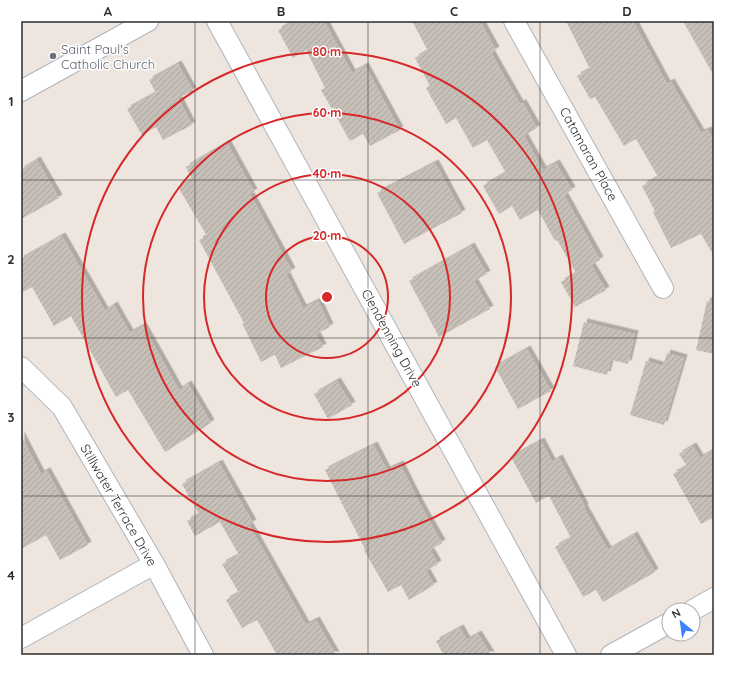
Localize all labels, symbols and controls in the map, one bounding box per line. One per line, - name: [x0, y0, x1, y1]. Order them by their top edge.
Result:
- text: A: [104, 3, 113, 19]
- text: B: [277, 3, 285, 19]
- text: C: [450, 3, 458, 19]
- text: D: [622, 3, 632, 19]
- place label: Saint Paul's Catholic Church: [61, 41, 155, 72]
- text: 80 m: [313, 44, 341, 59]
- marker: Saint Paul's Catholic Church: [48, 51, 58, 61]
- text: 1: [8, 93, 14, 109]
- street label: Catamaran Place: [557, 104, 621, 204]
- text: 60 m: [313, 105, 341, 120]
- text: 40 m: [313, 166, 341, 181]
- text: 20 m: [313, 228, 341, 243]
- text: 2: [7, 251, 15, 267]
- street label: Clendenning Drive: [358, 286, 426, 390]
- centre of rings: [320, 290, 334, 304]
- text: 3: [8, 409, 15, 425]
- street label: Stillwater Terrace Drive: [77, 441, 161, 569]
- text: 4: [7, 567, 15, 583]
- north arrow: [661, 602, 701, 642]
- text: N: [669, 605, 683, 621]

